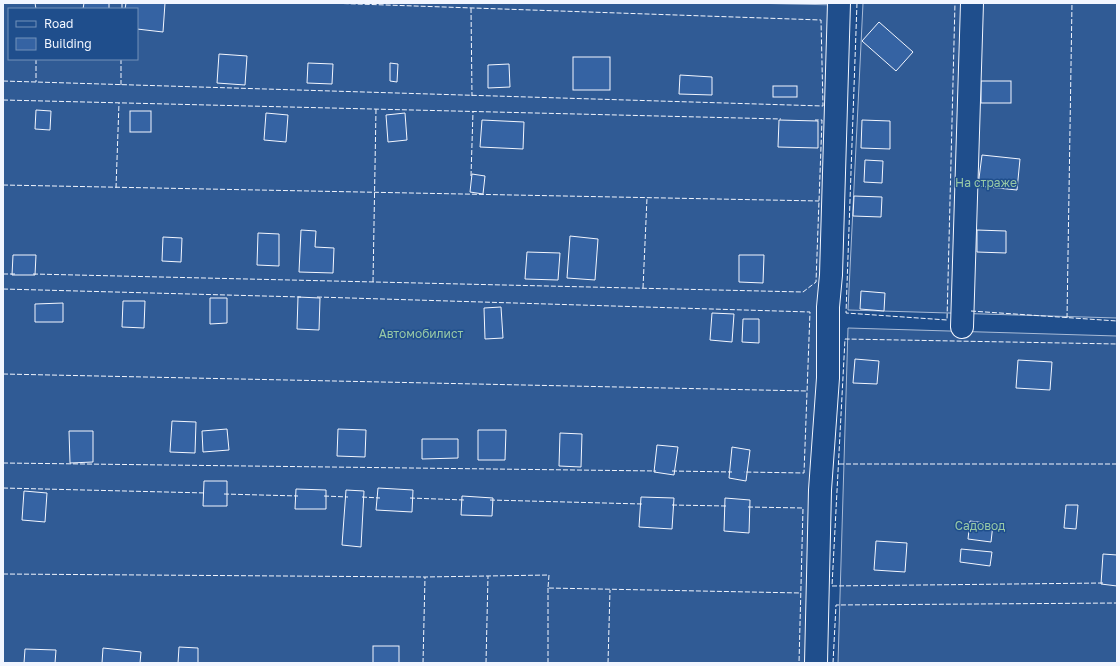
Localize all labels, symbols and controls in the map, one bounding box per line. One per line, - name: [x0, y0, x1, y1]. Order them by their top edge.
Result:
- legend: [8, 8, 138, 60]
- text: Road: [44, 16, 73, 31]
- text: Building: [44, 36, 92, 51]
- park label: На страже: [955, 175, 1017, 190]
- park label: Автомобилист: [379, 326, 463, 341]
- park label: Садовод: [955, 518, 1005, 533]

